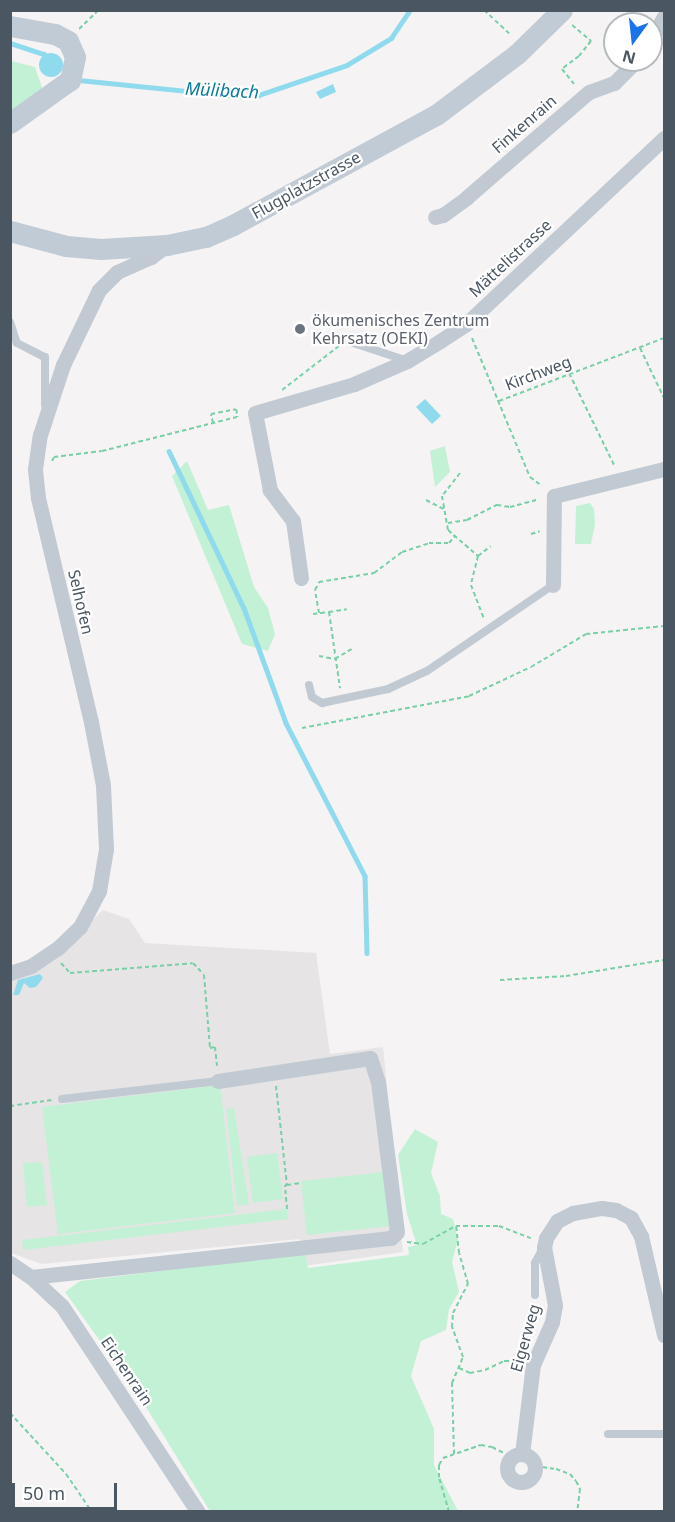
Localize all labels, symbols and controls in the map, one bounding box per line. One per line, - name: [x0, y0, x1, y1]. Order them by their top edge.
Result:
- north arrow: [603, 12, 663, 72]
- text: N: [620, 45, 638, 70]
- water label: Mülibach: [184, 77, 260, 103]
- street label: Finkenrain: [488, 91, 560, 157]
- street label: Flugplatzstrasse: [248, 147, 364, 223]
- street label: Mättelistrasse: [465, 215, 555, 301]
- place label: ökumenisches Zentrum Kehrsatz (OEKI): [312, 310, 489, 348]
- marker: ökumenisches Zentrum Kehrsatz (OEKI): [293, 322, 307, 336]
- street label: Kirchweg: [502, 352, 574, 394]
- street label: Selhofen: [64, 568, 98, 636]
- street label: Eigerweg: [506, 1302, 544, 1374]
- street label: Eichenrain: [97, 1333, 157, 1409]
- scale bar: [15, 1471, 120, 1509]
- text: 50 m: [23, 1481, 65, 1505]

